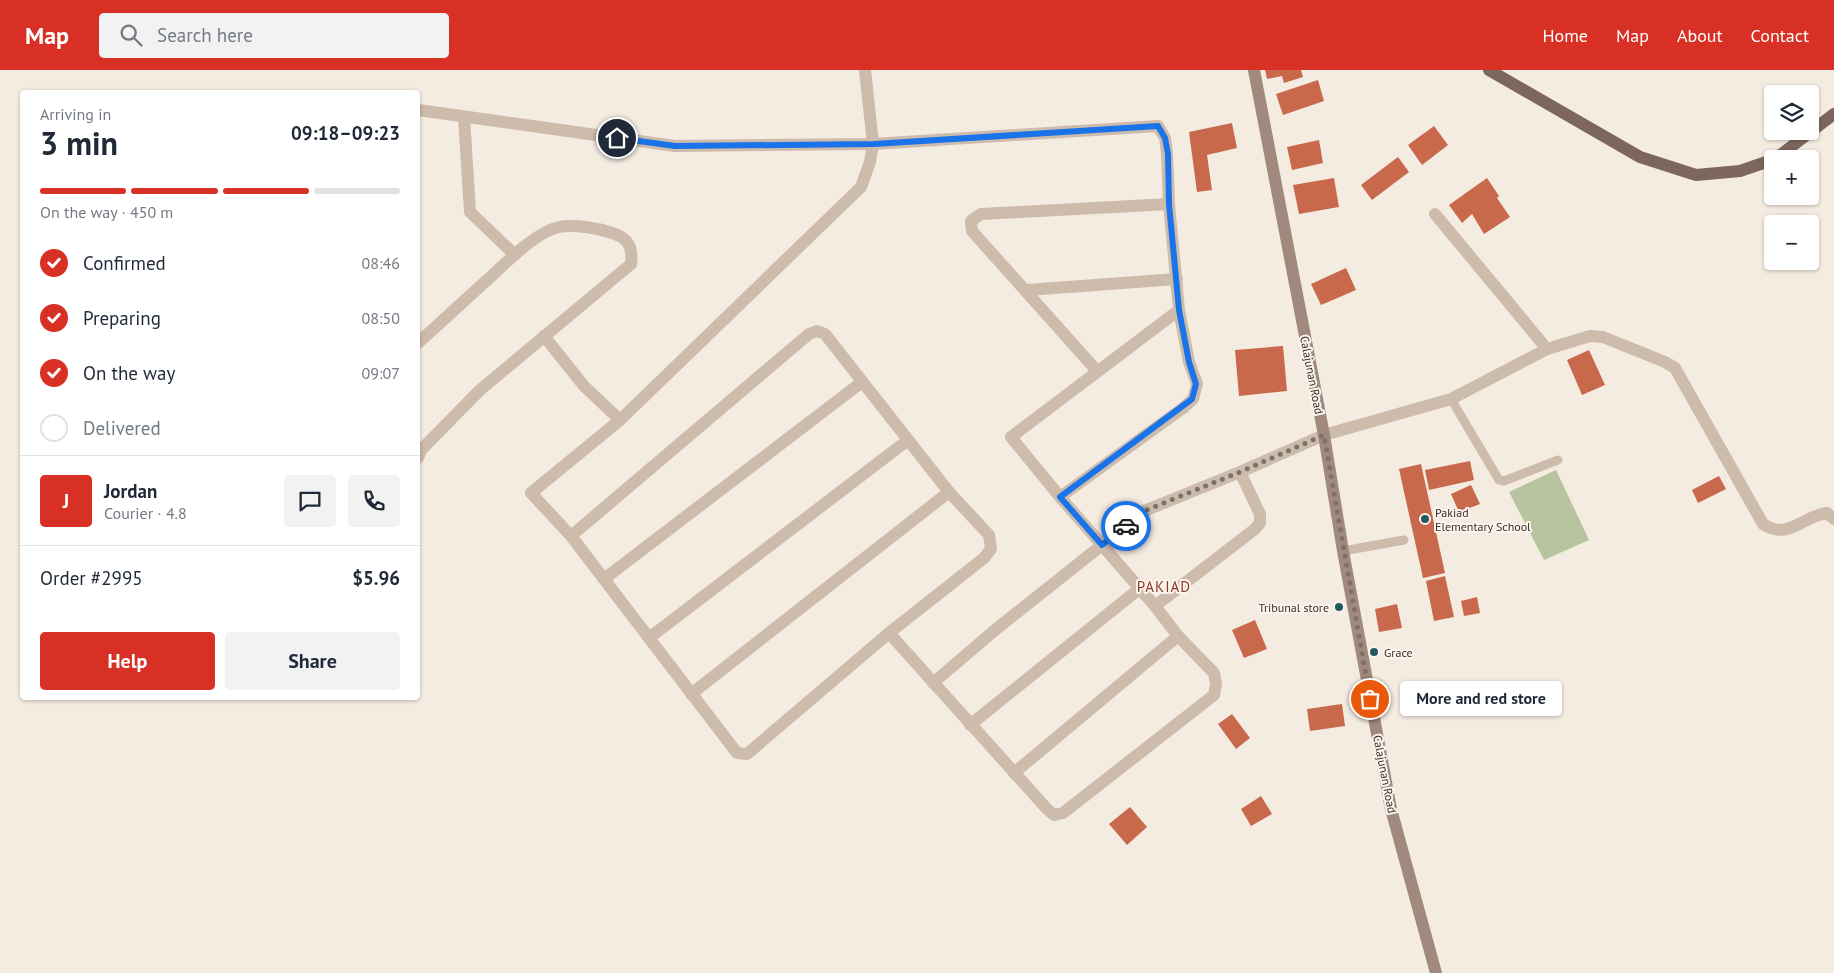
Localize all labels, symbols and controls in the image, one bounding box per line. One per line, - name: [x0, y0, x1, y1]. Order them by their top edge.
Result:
- search box: [99, 13, 449, 58]
- text: Map: [25, 20, 69, 51]
- icon: search: [117, 21, 145, 49]
- text: Search here: [157, 23, 253, 47]
- text: Home: [1542, 24, 1588, 47]
- text: Map: [1616, 24, 1649, 47]
- text: About: [1677, 24, 1723, 47]
- text: Contact: [1751, 24, 1809, 47]
- map controls: [1764, 85, 1819, 270]
- button: layers: [1764, 85, 1819, 140]
- text: Arriving in: [40, 104, 111, 124]
- pin: [596, 117, 638, 159]
- text: 09:18–09:23: [291, 121, 400, 145]
- text: 3 min: [40, 122, 118, 164]
- icon: home: [603, 124, 631, 152]
- button: +: [1764, 150, 1819, 205]
- text: On the way · 450 m: [40, 202, 173, 222]
- button: −: [1764, 215, 1819, 270]
- icon: check: [40, 249, 68, 277]
- text: Confirmed: [83, 251, 166, 275]
- text: 08:46: [362, 253, 400, 273]
- icon: check: [40, 304, 68, 332]
- text: Preparing: [83, 306, 161, 330]
- text: 08:50: [362, 308, 400, 328]
- street label: Calajunan Road: [1297, 335, 1327, 415]
- icon: check: [40, 359, 68, 387]
- text: On the way: [83, 361, 175, 385]
- text: 09:07: [362, 363, 400, 383]
- text: Delivered: [83, 416, 161, 440]
- button: chat: [284, 475, 336, 527]
- button: phone: [348, 475, 400, 527]
- text: Jordan: [104, 479, 157, 503]
- text: J: [63, 489, 69, 513]
- courier: [1101, 501, 1151, 551]
- text: Courier · 4.8: [104, 503, 187, 523]
- place label: Pakiad Elementary School: [1435, 505, 1531, 534]
- icon: car: [1112, 512, 1140, 540]
- marker: Pakiad Elementary School: [1419, 513, 1431, 525]
- text: Order #2995: [40, 566, 143, 590]
- text: $5.96: [352, 566, 400, 590]
- district label: PAKIAD: [1137, 577, 1191, 596]
- place label: Tribunal store: [1259, 600, 1329, 615]
- marker: Tribunal store: [1333, 601, 1345, 613]
- button: Help: [40, 632, 215, 690]
- button: Share: [225, 632, 400, 690]
- place label: Grace: [1384, 645, 1413, 660]
- marker: Grace: [1368, 646, 1380, 658]
- pin: [1349, 678, 1391, 720]
- callout: More and red store: [1400, 682, 1562, 716]
- icon: bag: [1356, 685, 1384, 713]
- text: More and red store: [1416, 688, 1546, 708]
- street label: Calajunan Road: [1370, 734, 1400, 814]

